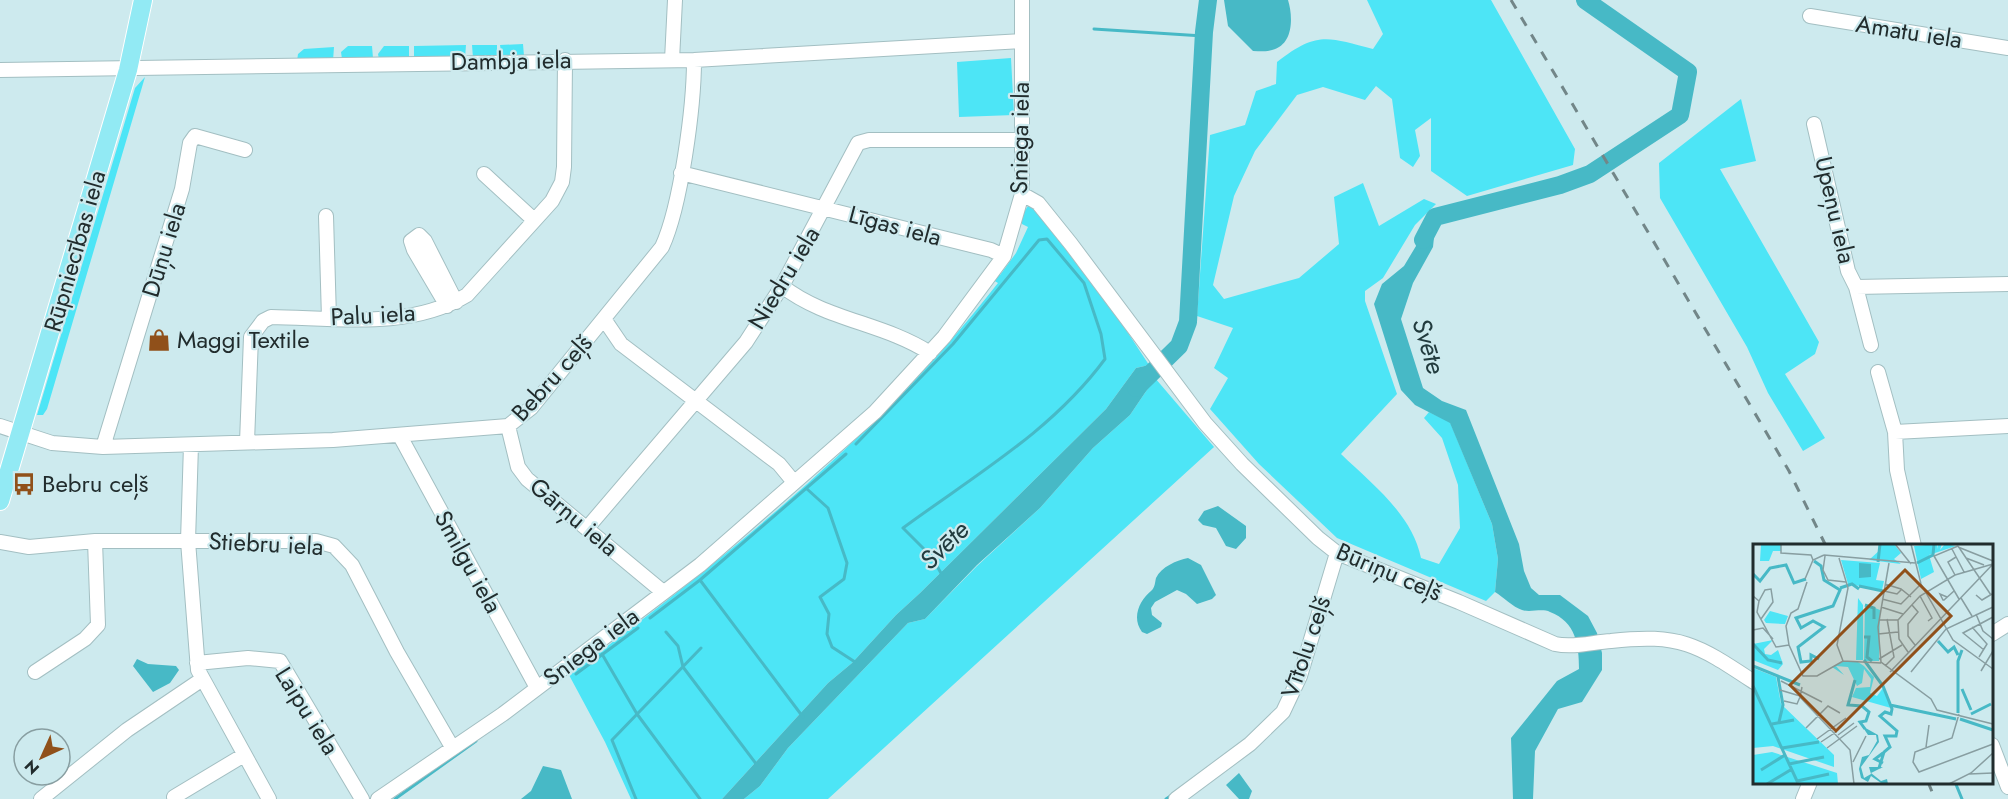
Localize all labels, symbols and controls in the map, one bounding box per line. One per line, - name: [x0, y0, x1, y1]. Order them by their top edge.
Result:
- street label: Amatu iela: [1853, 6, 1965, 57]
- street label: Dambja iela: [450, 42, 572, 79]
- street label: Sniega iela: [1001, 81, 1038, 195]
- street label: Upeņu iela: [1806, 153, 1865, 267]
- street label: Rūpniecības iela: [35, 166, 114, 336]
- street label: Līgas iela: [845, 196, 945, 255]
- street label: Dūņu iela: [133, 198, 194, 301]
- street label: Niedru iela: [739, 220, 828, 336]
- street label: Palu iela: [330, 295, 416, 334]
- water label: Svēte: [1403, 313, 1455, 379]
- place label: Maggi Textile: [177, 322, 310, 357]
- street label: Bebru ceļš: [503, 326, 600, 429]
- shop icon: Maggi Textile: [146, 327, 172, 353]
- place label: Bebru ceļš: [42, 466, 149, 501]
- street label: Gārņu iela: [522, 469, 626, 564]
- bus stop icon: Bebru ceļš: [11, 471, 37, 497]
- street label: Smilgu iela: [426, 504, 511, 620]
- water label: Svēte: [910, 512, 978, 578]
- street label: Stiebru iela: [208, 523, 324, 564]
- street label: Būriņu ceļš: [1331, 534, 1448, 610]
- inset map: [1753, 544, 1993, 784]
- street label: Vītolu ceļš: [1272, 591, 1339, 702]
- street label: Sniega iela: [535, 599, 646, 694]
- street label: Laipu iela: [267, 660, 348, 761]
- north arrow: [12, 727, 72, 787]
- text: N: [19, 755, 44, 780]

